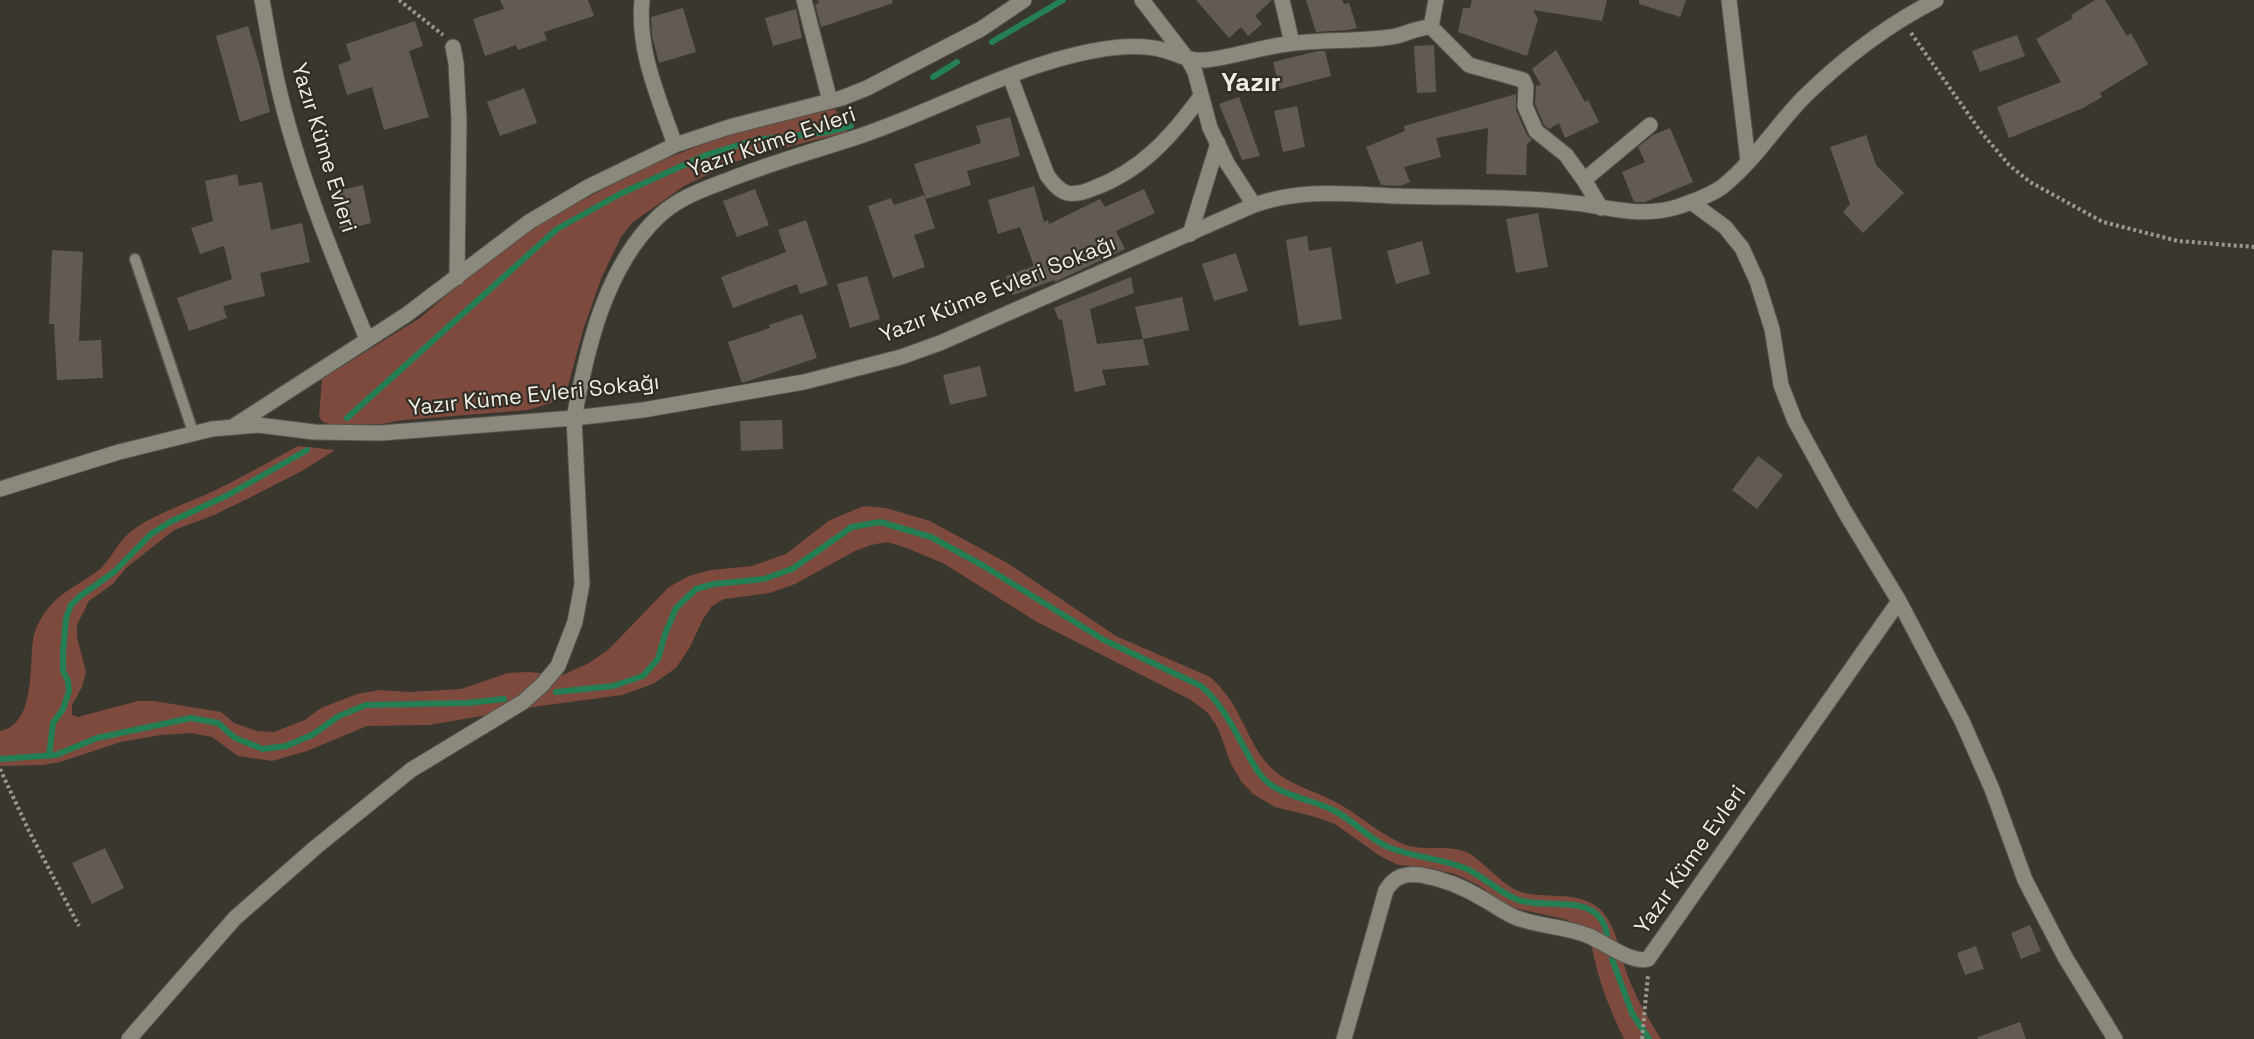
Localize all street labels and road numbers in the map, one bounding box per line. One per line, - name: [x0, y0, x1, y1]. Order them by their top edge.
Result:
- street label: Yazır Küme Evleri: [285, 60, 361, 236]
- street label: Yazır Küme Evleri: [685, 102, 859, 184]
- street label: Yazır Küme Evleri Sokağı: [876, 231, 1120, 349]
- street label: Yazır Küme Evleri Sokağı: [407, 370, 661, 422]
- street label: Yazır Küme Evleri: [1630, 780, 1752, 940]

